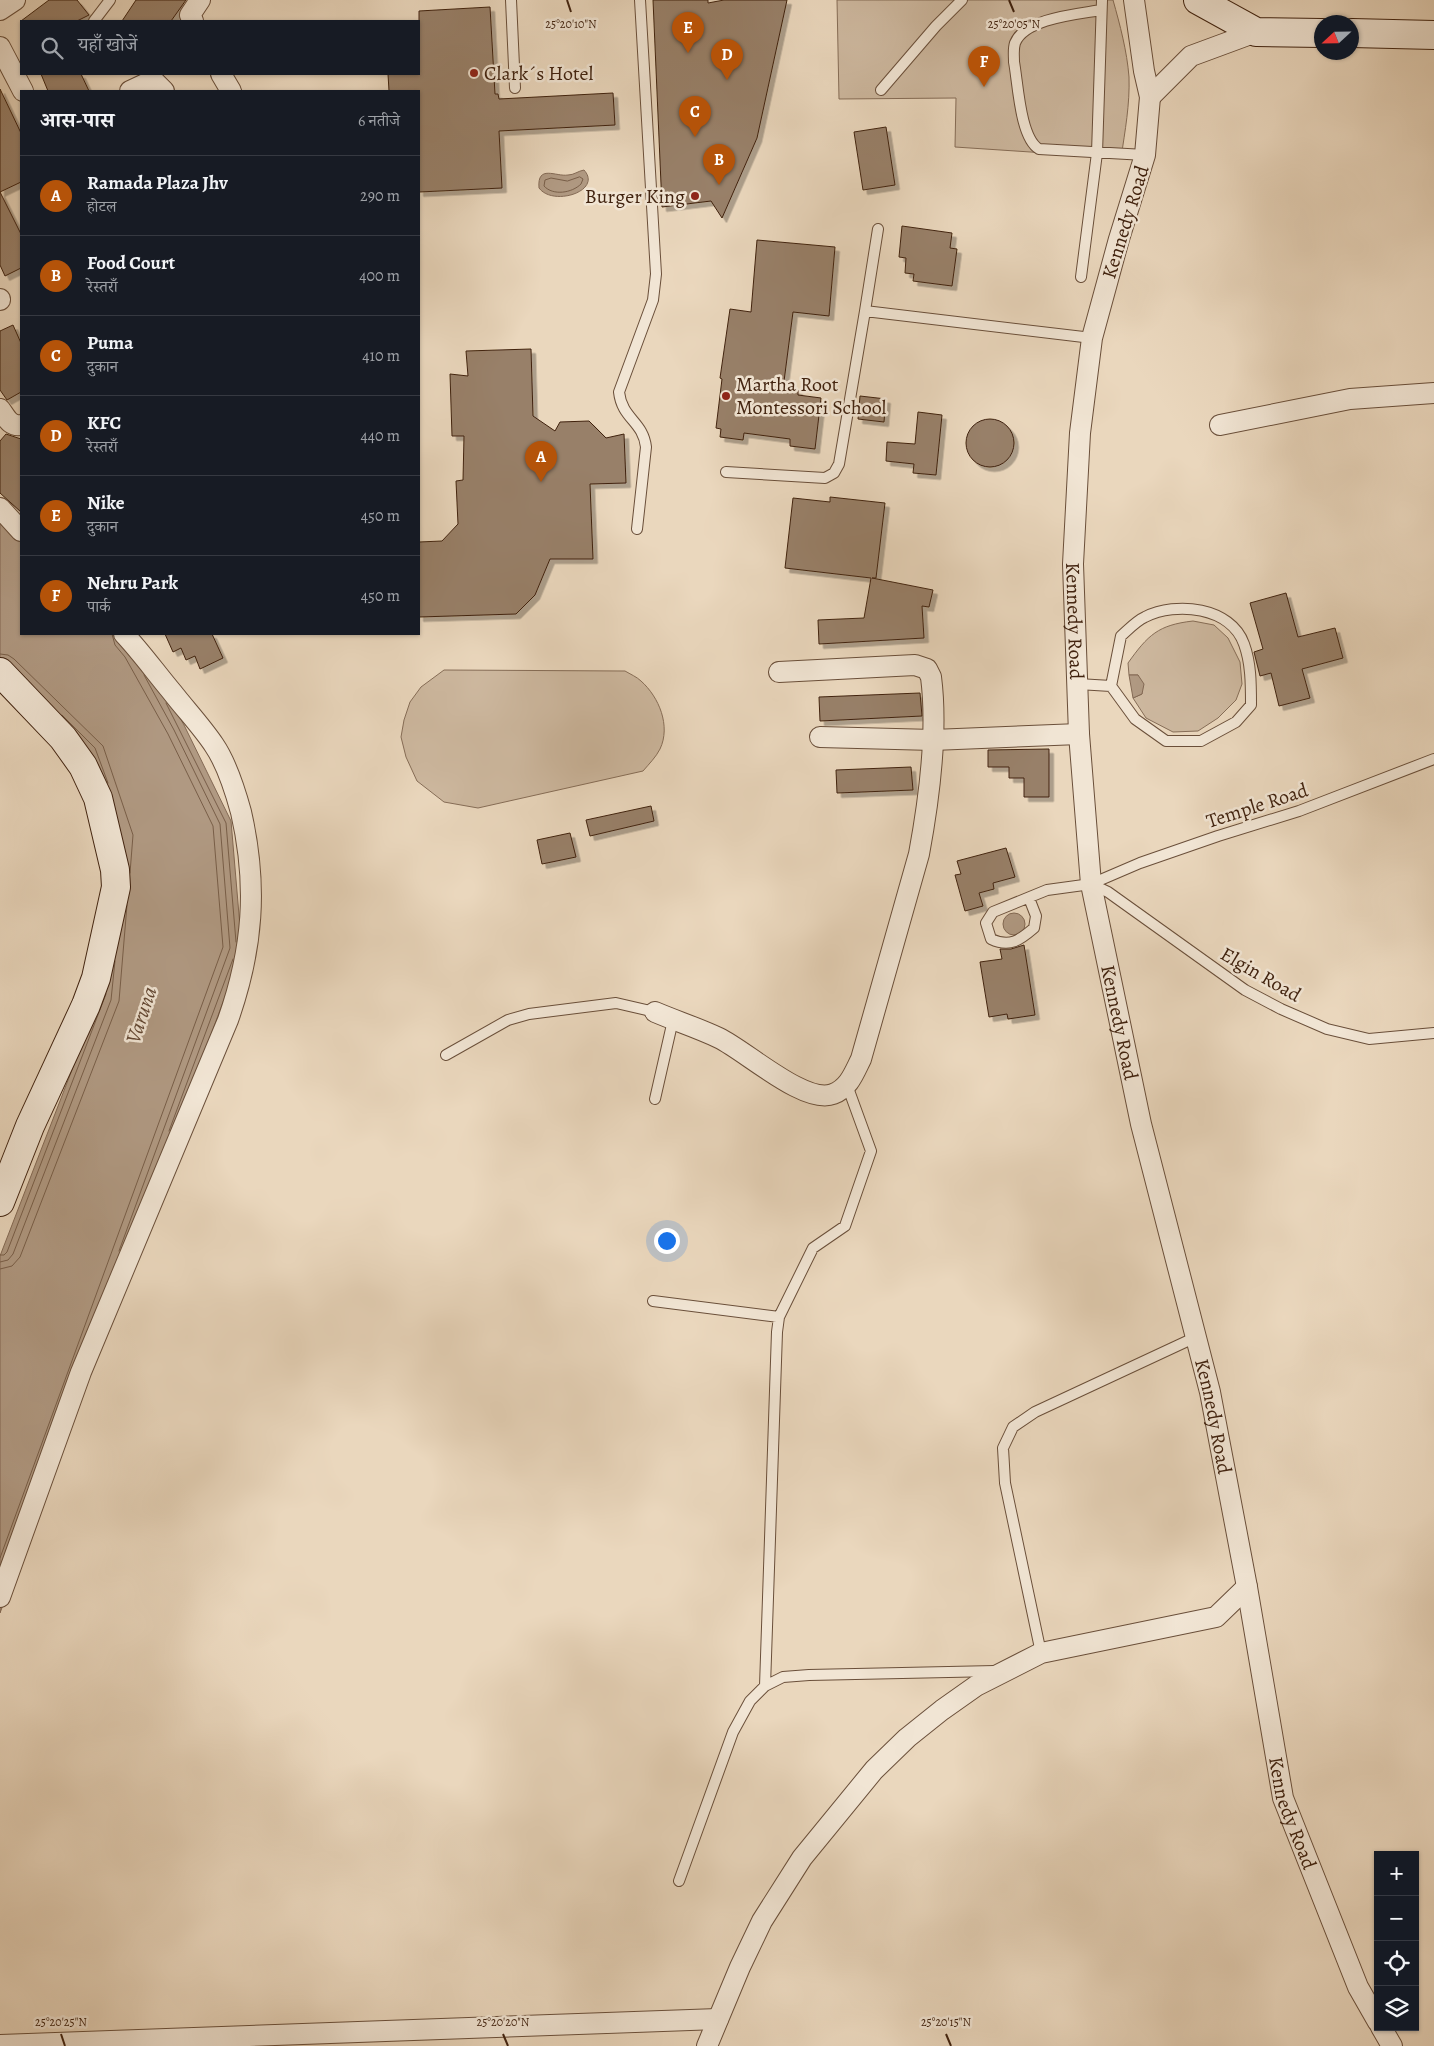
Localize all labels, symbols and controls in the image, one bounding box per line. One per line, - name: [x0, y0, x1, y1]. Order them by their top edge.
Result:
- pin: E: [672, 12, 704, 53]
- north arrow: [1314, 15, 1359, 60]
- text: 25°20'10"N: [545, 16, 597, 32]
- text: 25°20'05"N: [988, 16, 1041, 32]
- search box: [20, 20, 420, 75]
- text: यहाँ खोजें: [78, 32, 137, 58]
- icon: search: [38, 34, 66, 62]
- pin: D: [711, 39, 743, 80]
- pin: F: [968, 46, 1000, 87]
- place label: Clark´s Hotel: [484, 60, 593, 87]
- marker: Clark´s Hotel: [468, 67, 480, 79]
- pin: C: [679, 96, 711, 137]
- text: आस-पास: [40, 106, 114, 134]
- text: 6 नतीजे: [358, 110, 400, 132]
- pin: B: [703, 144, 735, 185]
- street label: Kennedy Road: [1095, 162, 1156, 282]
- text: Ramada Plaza Jhv: [87, 170, 228, 196]
- place label: Burger King: [585, 183, 685, 210]
- text: A: [51, 185, 61, 207]
- text: 290 m: [360, 185, 400, 207]
- marker: Burger King: [689, 190, 701, 202]
- text: होटल: [87, 196, 116, 218]
- text: Food Court: [87, 250, 175, 276]
- text: B: [51, 265, 61, 287]
- text: 400 m: [359, 265, 400, 287]
- text: रेस्तराँ: [87, 276, 118, 298]
- text: Puma: [87, 330, 133, 356]
- text: C: [51, 345, 61, 367]
- text: 410 m: [362, 345, 400, 367]
- text: दुकान: [87, 356, 118, 378]
- place label: Martha Root Montessori School: [736, 371, 887, 421]
- marker: Martha Root Montessori School: [720, 390, 732, 402]
- text: KFC: [87, 410, 121, 436]
- text: D: [50, 425, 62, 447]
- text: 440 m: [360, 425, 400, 447]
- text: रेस्तराँ: [87, 436, 118, 458]
- pin: A: [525, 441, 557, 482]
- text: Nike: [87, 490, 125, 516]
- text: E: [51, 505, 61, 527]
- text: 450 m: [361, 505, 400, 527]
- text: दुकान: [87, 516, 118, 538]
- street label: Kennedy Road: [1059, 562, 1090, 680]
- text: Nehru Park: [87, 570, 178, 596]
- text: F: [52, 585, 60, 607]
- text: 450 m: [361, 585, 400, 607]
- text: पार्क: [87, 596, 111, 618]
- street label: Temple Road: [1203, 776, 1312, 835]
- street label: Elgin Road: [1215, 941, 1306, 1008]
- street label: Kennedy Road: [1094, 962, 1145, 1083]
- water label: Varuna: [119, 983, 163, 1047]
- your location: [654, 1228, 680, 1254]
- street label: Kennedy Road: [1188, 1356, 1238, 1476]
- street label: Kennedy Road: [1262, 1755, 1323, 1874]
- map controls: [1374, 1851, 1419, 2031]
- button: +: [1374, 1851, 1419, 1896]
- button: −: [1374, 1896, 1419, 1941]
- button: locate: [1374, 1941, 1419, 1986]
- button: layers: [1374, 1986, 1419, 2031]
- text: 25°20'25"N: [35, 2014, 87, 2030]
- text: 25°20'20"N: [477, 2014, 530, 2030]
- text: 25°20'15"N: [921, 2014, 971, 2030]

